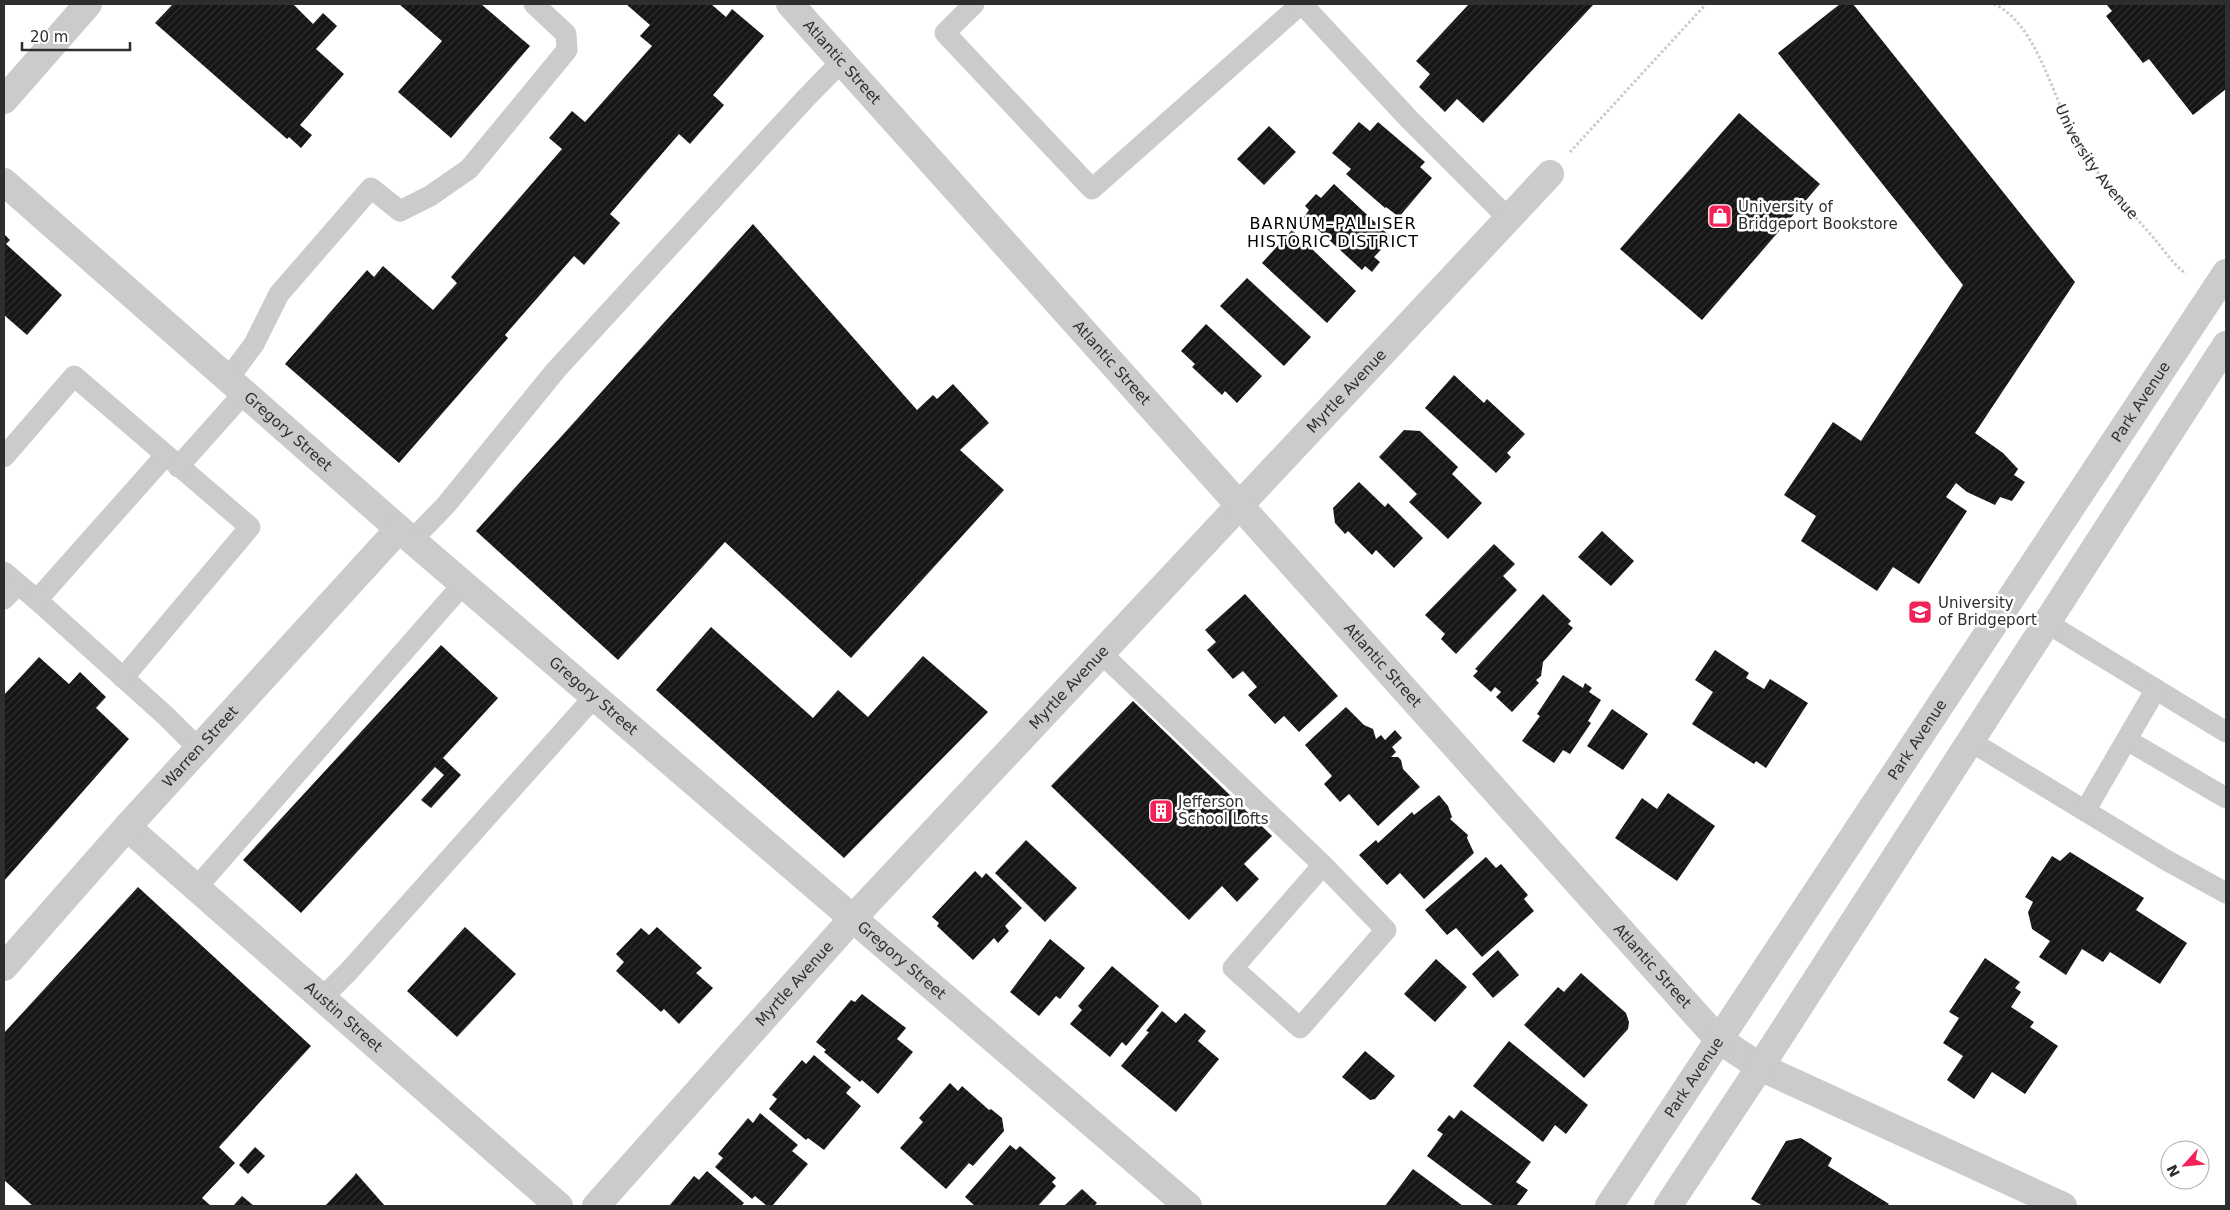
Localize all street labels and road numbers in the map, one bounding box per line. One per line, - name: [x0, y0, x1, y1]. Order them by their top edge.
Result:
- street label: Atlantic Street: [799, 16, 885, 108]
- street label: University Avenue: [2051, 101, 2142, 223]
- street label: Atlantic Street: [1069, 317, 1154, 409]
- street label: Myrtle Avenue: [1303, 346, 1390, 437]
- street label: Park Avenue: [2108, 358, 2174, 446]
- street label: Gregory Street: [240, 388, 336, 475]
- street label: Atlantic Street: [1340, 619, 1425, 711]
- street label: Myrtle Avenue: [1026, 642, 1112, 733]
- street label: Gregory Street: [546, 653, 641, 739]
- street label: Park Avenue: [1884, 696, 1951, 783]
- street label: Warren Street: [159, 702, 242, 791]
- street label: Gregory Street: [854, 917, 950, 1003]
- street label: Atlantic Street: [1610, 920, 1695, 1012]
- street label: Myrtle Avenue: [752, 937, 837, 1030]
- street label: Austin Street: [301, 978, 386, 1056]
- street label: Park Avenue: [1661, 1034, 1727, 1121]

